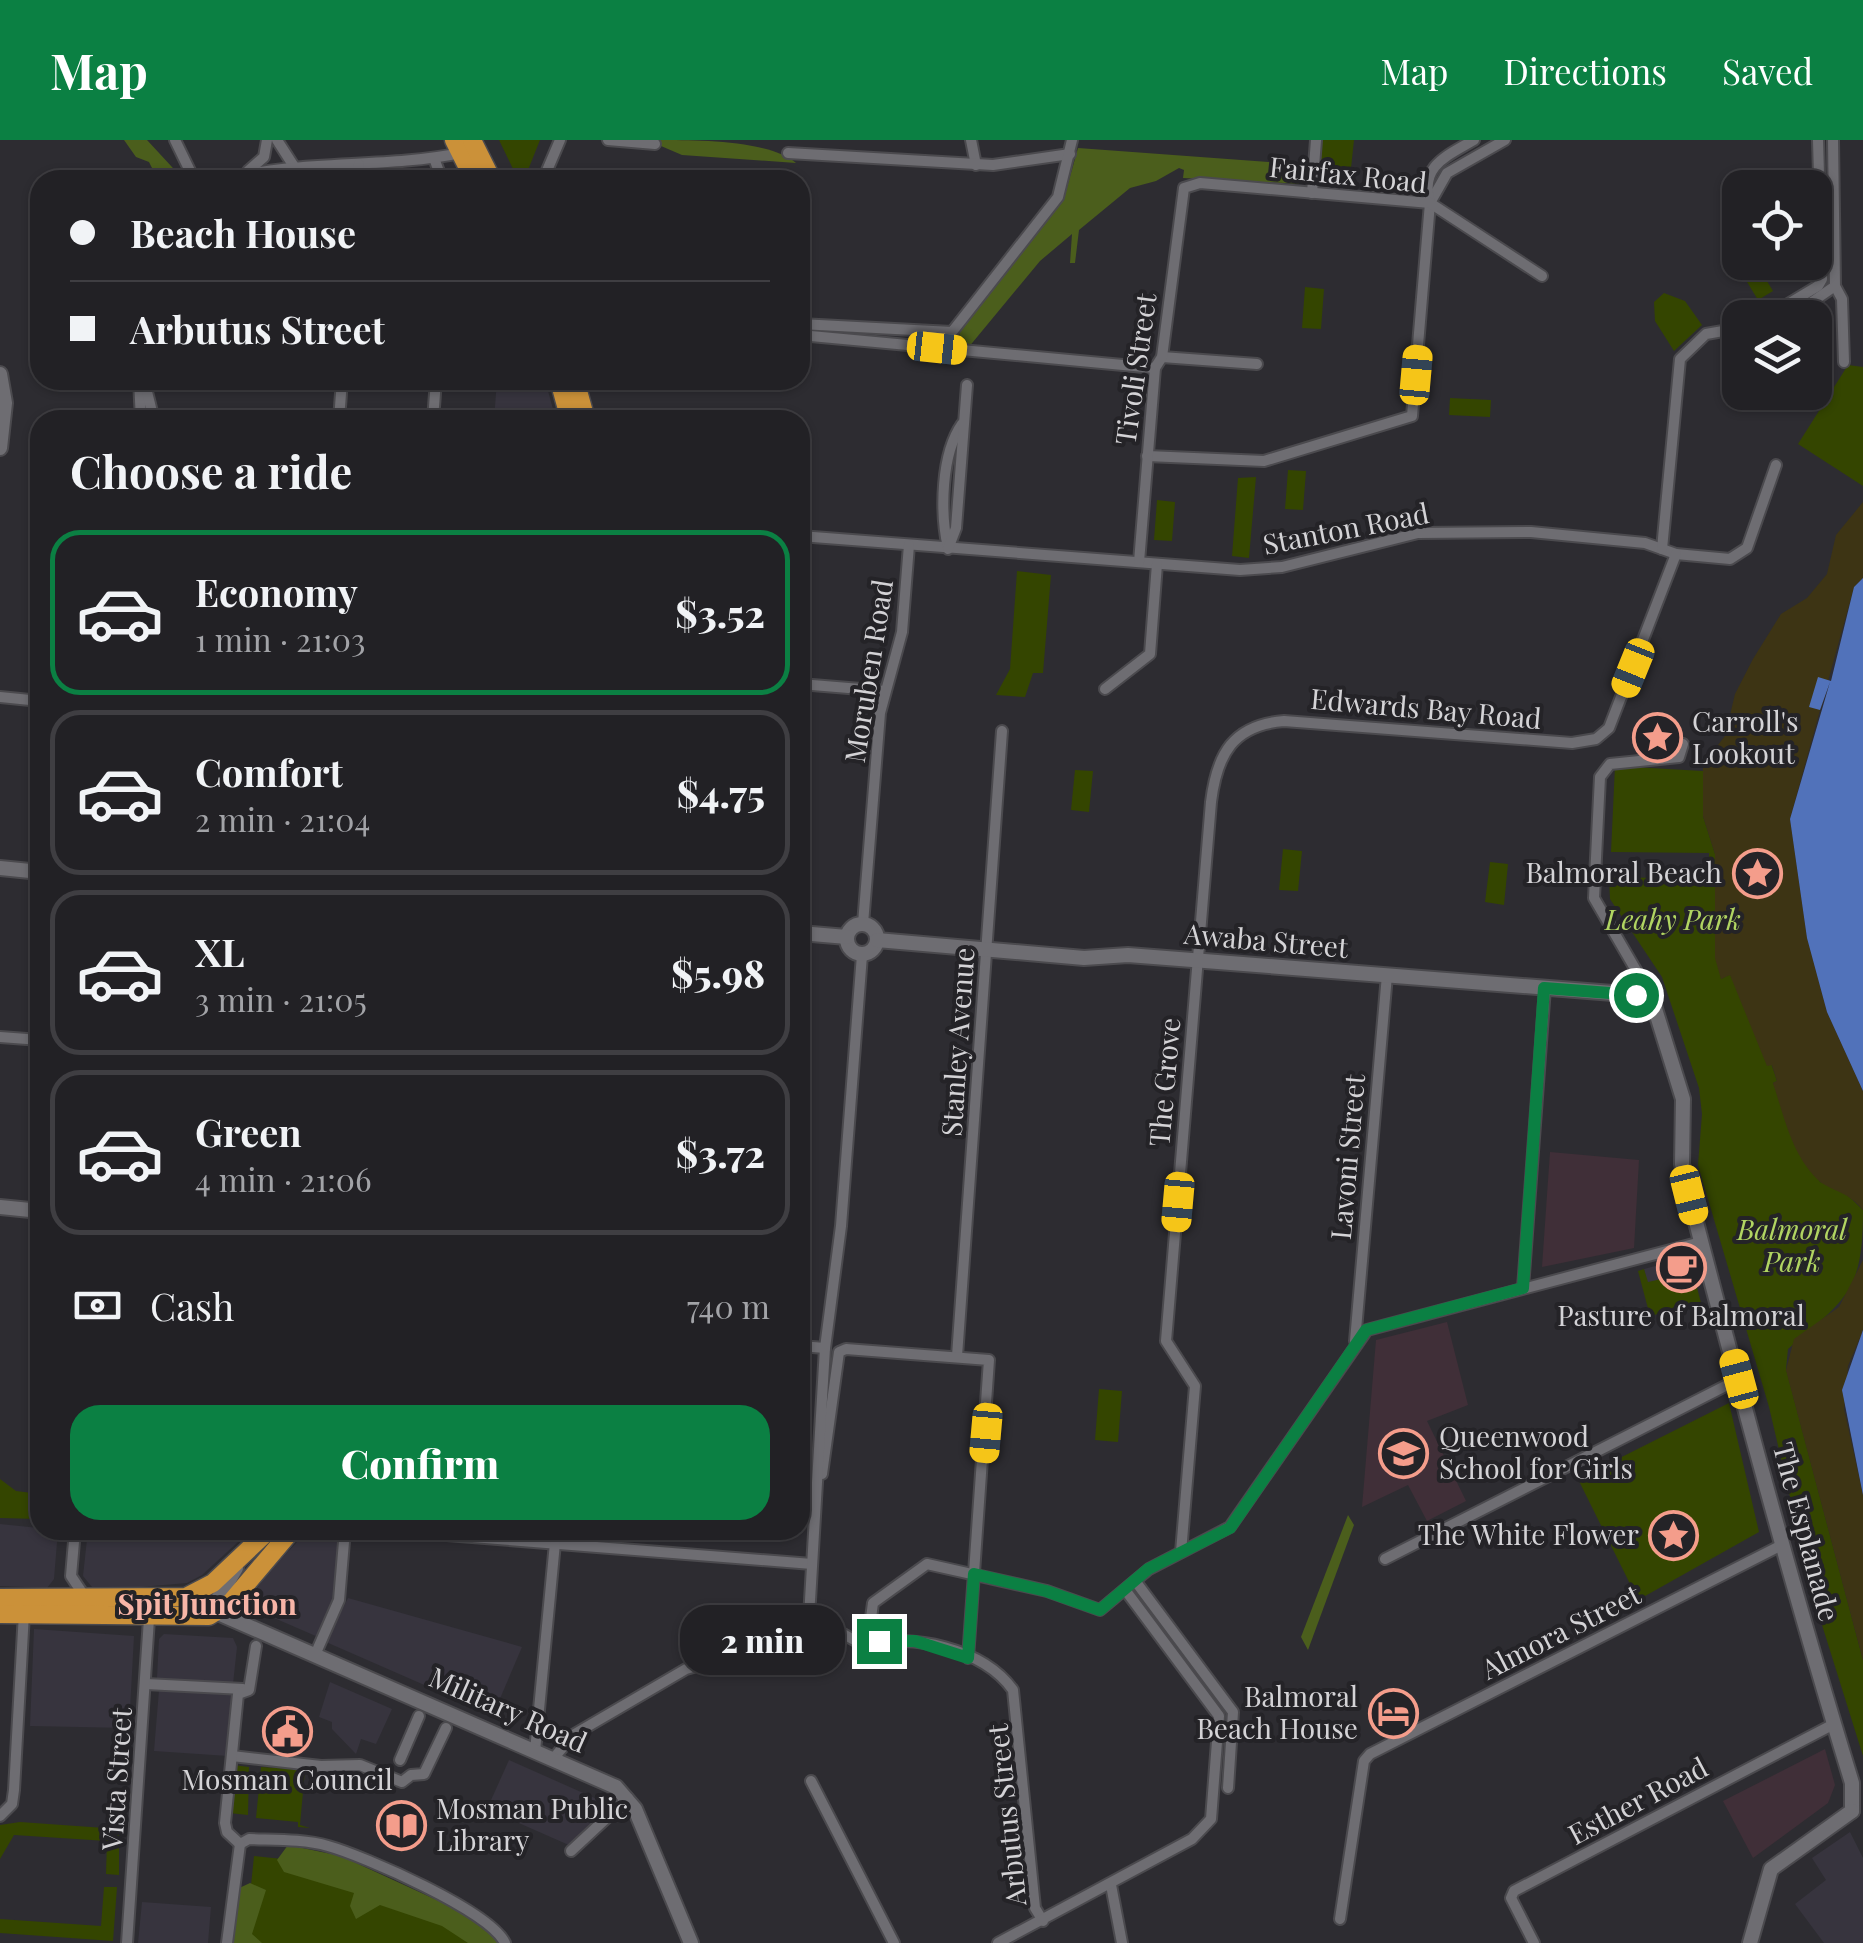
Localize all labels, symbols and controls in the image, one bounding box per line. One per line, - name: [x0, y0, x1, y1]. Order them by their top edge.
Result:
- text: Map: [50, 38, 148, 102]
- text: Map: [1380, 47, 1448, 94]
- text: Directions: [1503, 47, 1667, 94]
- text: Saved: [1722, 47, 1813, 94]
- street label: Fairfax Road: [1268, 147, 1429, 200]
- map controls: [1722, 170, 1832, 410]
- button: locate: [1722, 170, 1832, 280]
- text: Beach House: [130, 207, 356, 258]
- street label: Tivoli Street: [1106, 290, 1164, 447]
- button: layers: [1722, 300, 1832, 410]
- text: Arbutus Street: [130, 303, 385, 354]
- car: [906, 330, 968, 366]
- car: [1398, 344, 1434, 406]
- text: Choose a ride: [70, 440, 352, 500]
- street label: Stanton Road: [1260, 493, 1432, 562]
- text: Economy: [195, 566, 358, 617]
- icon: car: [75, 568, 165, 658]
- street label: Moruben Road: [835, 576, 900, 765]
- text: $3.52: [675, 587, 765, 638]
- text: 1 min · 21:03: [195, 617, 365, 660]
- car: [1608, 635, 1658, 701]
- street label: Edwards Bay Road: [1309, 679, 1543, 736]
- place label: Carroll's Lookout: [1692, 702, 1798, 771]
- place icon: Carroll's Lookout: [1631, 712, 1683, 764]
- text: Comfort: [195, 746, 343, 797]
- icon: car: [75, 748, 165, 838]
- text: $4.75: [677, 767, 765, 818]
- text: 2 min · 21:04: [195, 797, 370, 840]
- place icon: Balmoral Beach: [1731, 847, 1783, 899]
- place label: Balmoral Beach: [1525, 853, 1723, 890]
- park label: Leahy Park: [1604, 900, 1741, 937]
- street label: Awaba Street: [1182, 914, 1351, 965]
- text: XL: [195, 926, 244, 977]
- icon: car: [75, 928, 165, 1018]
- street label: Stanley Avenue: [931, 946, 982, 1138]
- text: $5.98: [671, 947, 765, 998]
- route start: [1614, 973, 1659, 1018]
- text: 3 min · 21:05: [195, 977, 367, 1020]
- street label: The Grove: [1139, 1016, 1188, 1148]
- street label: Lavoni Street: [1321, 1071, 1372, 1241]
- text: Green: [195, 1106, 302, 1157]
- icon: car: [75, 1108, 165, 1198]
- text: $3.72: [676, 1127, 765, 1178]
- text: 4 min · 21:06: [195, 1157, 371, 1200]
- car: [1667, 1162, 1711, 1228]
- car: [1160, 1171, 1196, 1233]
- park label: Balmoral Park: [1736, 1210, 1848, 1279]
- cafe icon: Pasture of Balmoral: [1655, 1242, 1707, 1294]
- icon: cash: [70, 1278, 125, 1333]
- text: Cash: [150, 1280, 234, 1331]
- text: 740 m: [687, 1284, 770, 1327]
- place label: Pasture of Balmoral: [1557, 1296, 1805, 1333]
- car: [1717, 1346, 1761, 1412]
- car: [968, 1402, 1004, 1464]
- button: Confirm: [70, 1405, 770, 1520]
- place label: Queenwood School for Girls: [1439, 1417, 1633, 1486]
- school or university icon: Queenwood School for Girls: [1378, 1427, 1430, 1479]
- street label: The Esplanade: [1766, 1438, 1849, 1625]
- place icon: The White Flower: [1648, 1509, 1700, 1561]
- place label: The White Flower: [1418, 1515, 1640, 1552]
- street label: Almora Street: [1473, 1574, 1647, 1687]
- district label: Spit Junction: [117, 1583, 297, 1623]
- callout: 2 min: [679, 1606, 844, 1676]
- text: 2 min: [721, 1618, 804, 1661]
- route end: [857, 1619, 902, 1664]
- street label: Military Road: [424, 1657, 593, 1760]
- place label: Balmoral Beach House: [1196, 1677, 1358, 1746]
- hotel icon: Balmoral Beach House: [1367, 1687, 1419, 1739]
- street label: Vista Street: [92, 1705, 139, 1853]
- public building icon: Mosman Council: [261, 1706, 313, 1758]
- street label: Arbutus Street: [977, 1721, 1034, 1909]
- street label: Esther Road: [1561, 1748, 1713, 1852]
- place label: Mosman Council: [181, 1760, 393, 1797]
- place label: Mosman Public Library: [436, 1789, 628, 1858]
- library icon: Mosman Public Library: [375, 1799, 427, 1851]

